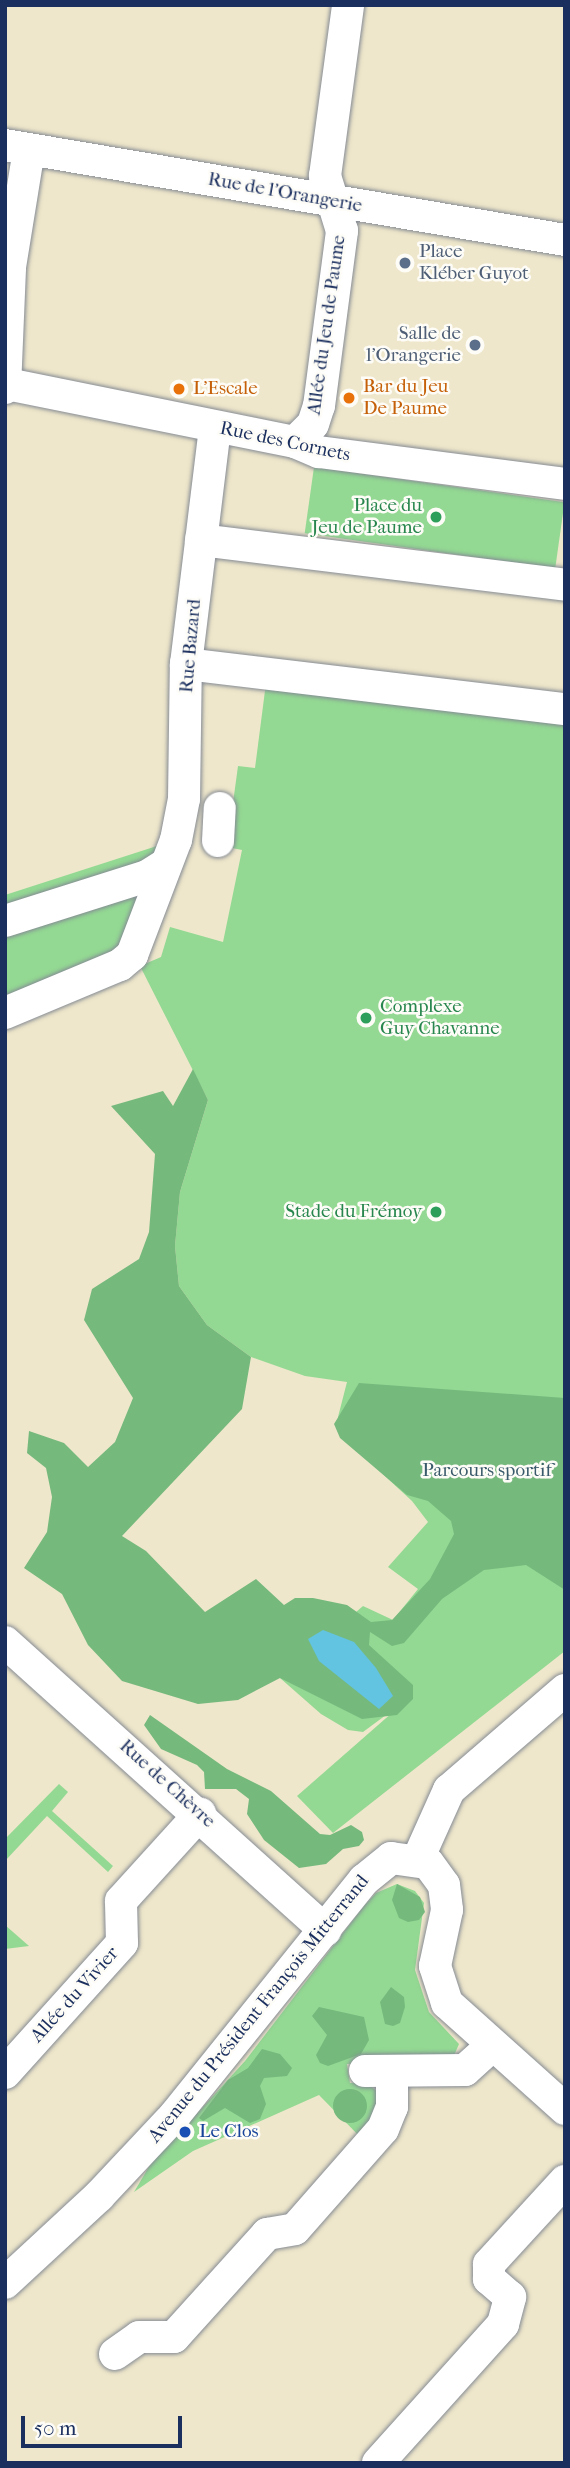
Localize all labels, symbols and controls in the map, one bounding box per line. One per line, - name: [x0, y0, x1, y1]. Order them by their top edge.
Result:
- street label: Rue de l'Orangerie: [206, 168, 364, 218]
- street label: Allée du Jeu de Paume: [303, 234, 351, 416]
- place label: Place Kléber Guyot: [419, 241, 529, 285]
- marker: Place Kléber Guyot: [397, 255, 413, 271]
- place label: Salle de l'Orangerie: [366, 323, 461, 367]
- marker: Salle de l'Orangerie: [467, 337, 483, 353]
- place label: Bar du Jeu De Paume: [363, 376, 448, 420]
- place label: L'Escale: [193, 378, 258, 400]
- marker: L'Escale: [171, 381, 187, 397]
- marker: Bar du Jeu De Paume: [341, 390, 357, 406]
- street label: Rue des Cornets: [218, 417, 352, 467]
- place label: Place du Jeu de Paume: [311, 495, 422, 539]
- marker: Place du Jeu de Paume: [428, 509, 444, 525]
- street label: Rue Bazard: [176, 598, 206, 694]
- place label: Complexe Guy Chavanne: [380, 996, 500, 1040]
- marker: Complexe Guy Chavanne: [358, 1010, 374, 1026]
- place label: Stade du Frémoy: [285, 1201, 422, 1223]
- marker: Stade du Frémoy: [428, 1204, 444, 1220]
- park label: Parcours sportif: [422, 1460, 552, 1482]
- street label: Rue de Chèvre: [114, 1735, 220, 1833]
- street label: Avenue du Président François Mitterrand: [144, 1871, 374, 2147]
- street label: Allée du Vivier: [26, 1942, 124, 2048]
- place label: Le Clos: [199, 2121, 259, 2143]
- marker: Le Clos: [177, 2124, 193, 2140]
- scale bar: [24, 2402, 186, 2446]
- text: 50 m: [34, 2416, 77, 2440]

